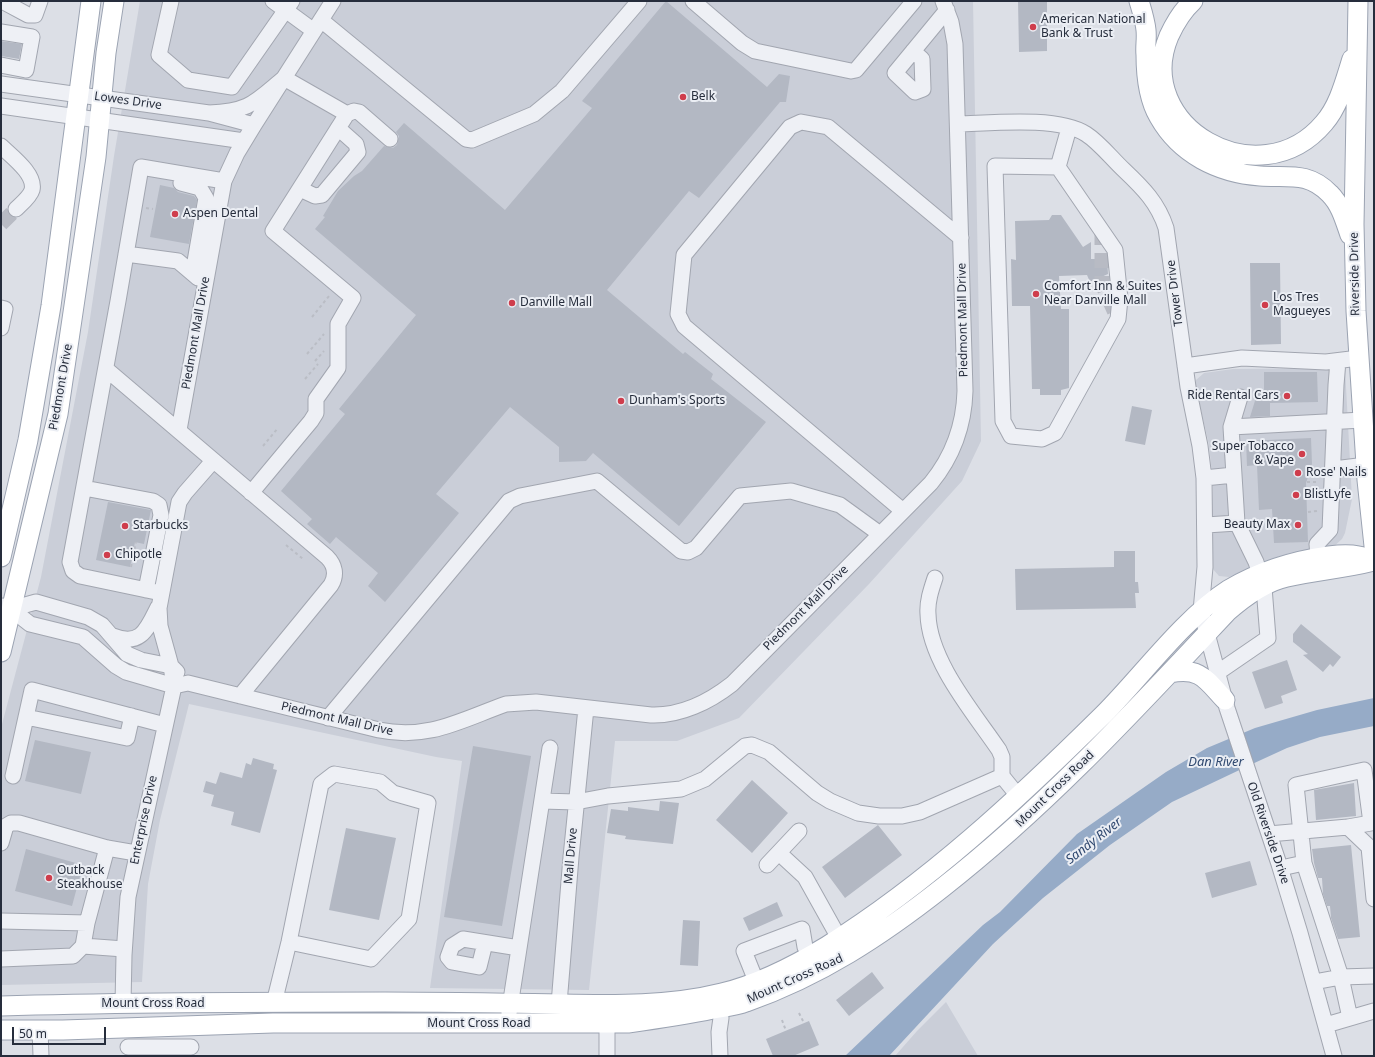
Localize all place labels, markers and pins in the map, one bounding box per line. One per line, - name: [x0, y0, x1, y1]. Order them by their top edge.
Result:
- place label: American National Bank & Trust: [1041, 13, 1146, 41]
- marker: American National Bank & Trust: [1028, 22, 1038, 32]
- place label: Belk: [691, 90, 715, 104]
- marker: Belk: [678, 92, 688, 102]
- place label: Aspen Dental: [183, 207, 258, 221]
- marker: Aspen Dental: [170, 209, 180, 219]
- place label: Comfort Inn & Suites Near Danville Mall: [1044, 280, 1162, 308]
- marker: Comfort Inn & Suites Near Danville Mall: [1031, 289, 1041, 299]
- place label: Los Tres Magueyes: [1273, 291, 1331, 319]
- place label: Danville Mall: [520, 296, 592, 310]
- marker: Danville Mall: [507, 298, 517, 308]
- marker: Los Tres Magueyes: [1260, 300, 1270, 310]
- place label: Ride Rental Cars: [1187, 389, 1279, 403]
- marker: Ride Rental Cars: [1282, 391, 1292, 401]
- place label: Dunham's Sports: [629, 394, 725, 408]
- marker: Dunham's Sports: [616, 396, 626, 406]
- place label: Super Tobacco & Vape: [1212, 440, 1294, 468]
- marker: Super Tobacco & Vape: [1297, 449, 1307, 459]
- place label: Rose' Nails: [1306, 466, 1367, 480]
- marker: Rose' Nails: [1293, 468, 1303, 478]
- place label: BlistLyfe: [1304, 488, 1351, 502]
- marker: BlistLyfe: [1291, 490, 1301, 500]
- place label: Beauty Max: [1224, 518, 1290, 532]
- place label: Starbucks: [133, 519, 188, 533]
- marker: Beauty Max: [1293, 520, 1303, 530]
- marker: Starbucks: [120, 521, 130, 531]
- place label: Chipotle: [115, 548, 162, 562]
- marker: Chipotle: [102, 550, 112, 560]
- place label: Outback Steakhouse: [57, 864, 122, 892]
- marker: Outback Steakhouse: [44, 873, 54, 883]

